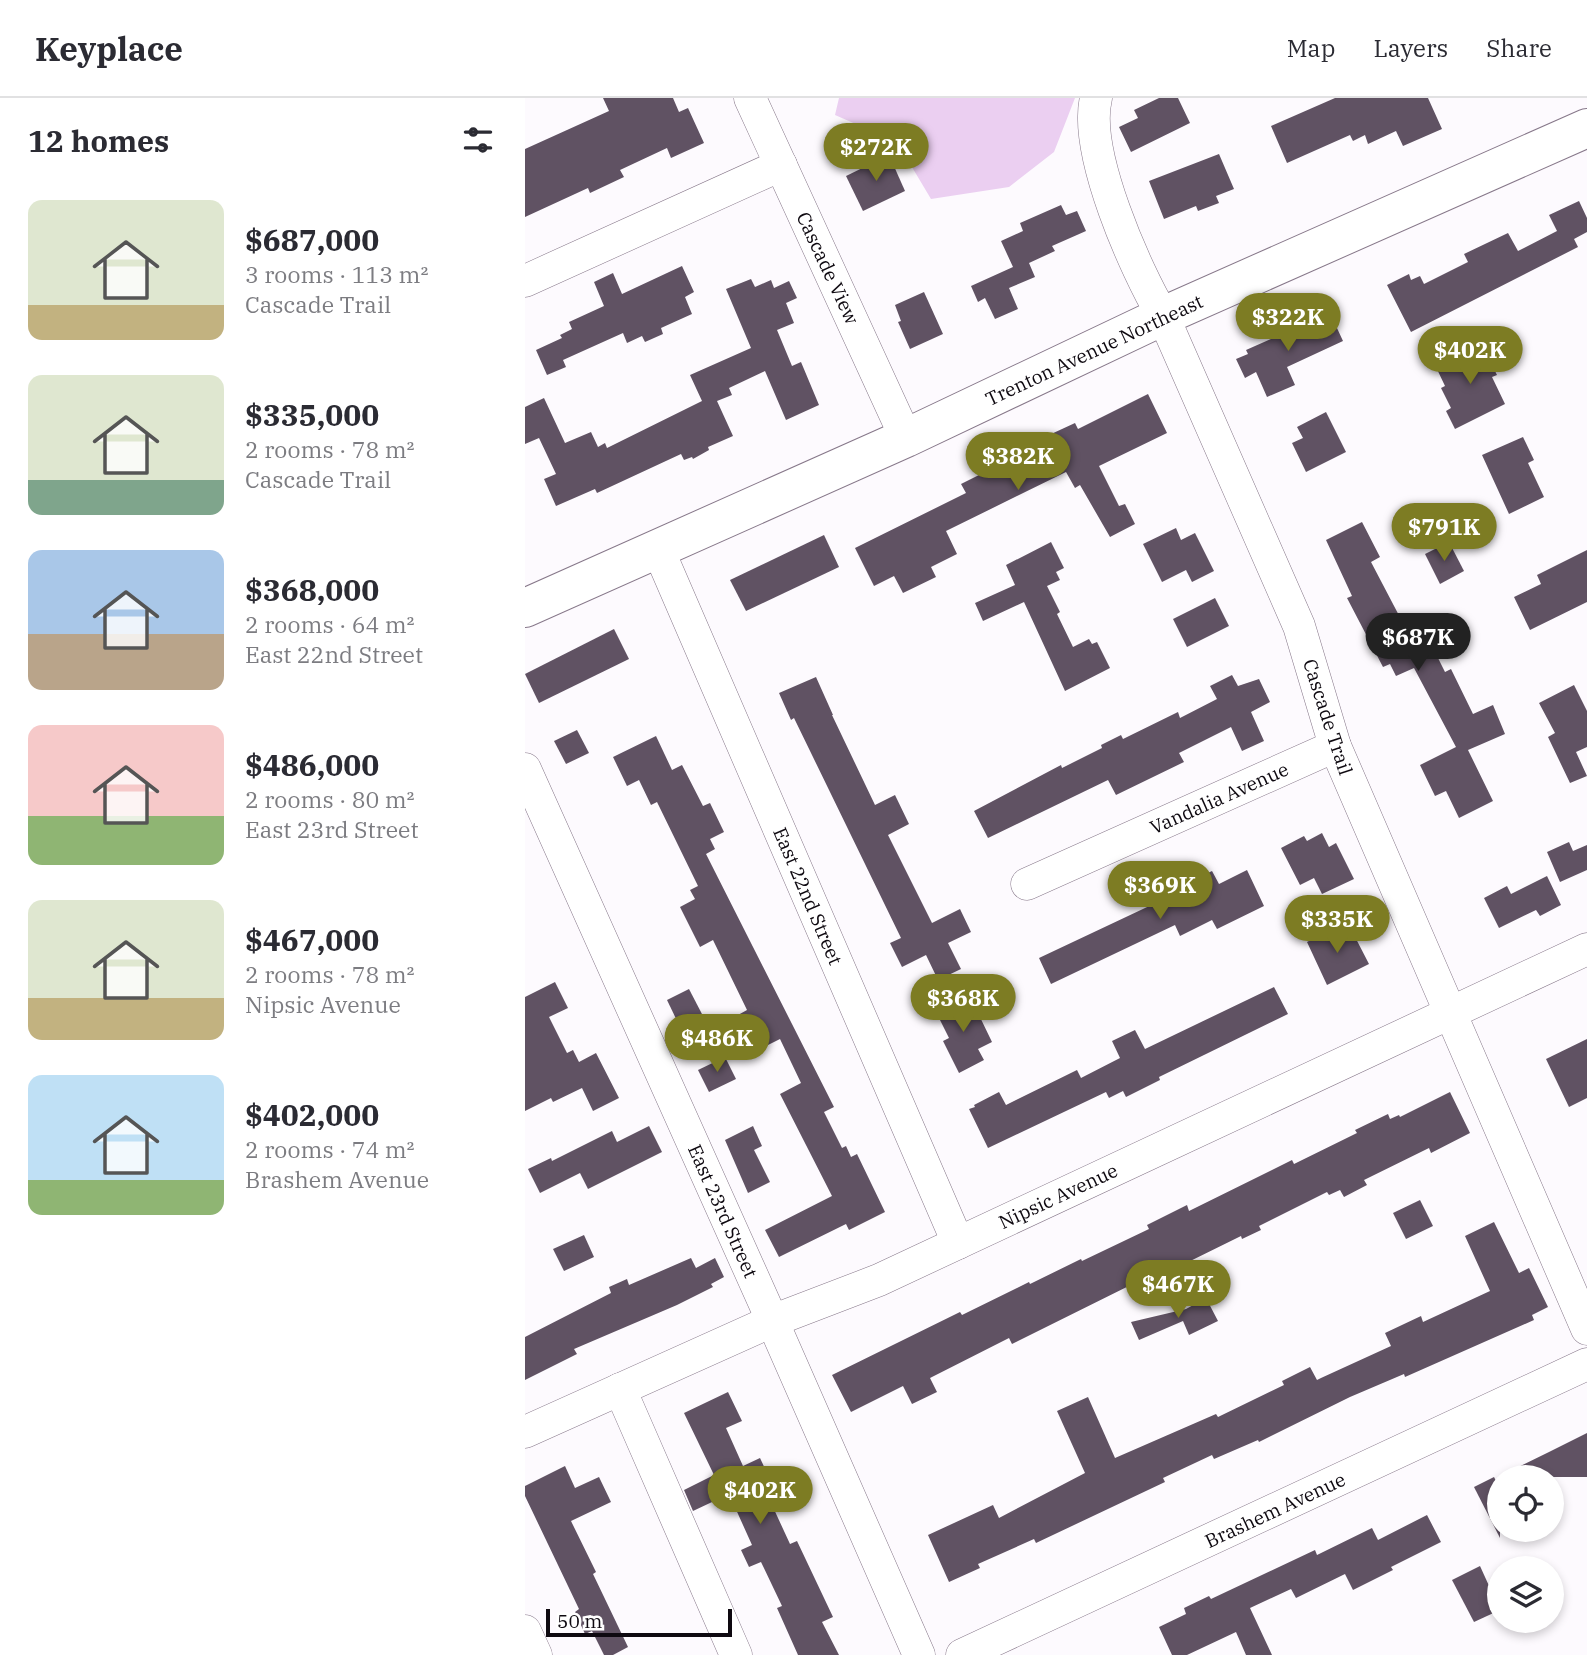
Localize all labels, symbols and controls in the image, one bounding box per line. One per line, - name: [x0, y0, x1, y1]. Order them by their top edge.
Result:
- text: Keyplace: [35, 27, 183, 70]
- text: Map: [1287, 32, 1335, 64]
- text: Layers: [1373, 32, 1448, 64]
- text: Share: [1486, 32, 1552, 64]
- text: 12 homes: [28, 121, 169, 160]
- icon: filters: [459, 121, 497, 159]
- pin: $272K: [827, 123, 925, 183]
- text: $272K: [840, 131, 912, 161]
- street label: Cascade View: [792, 208, 865, 328]
- text: $687,000: [245, 220, 379, 259]
- icon: home: [84, 228, 168, 312]
- text: 3 rooms · 113 m²: [245, 259, 428, 289]
- text: Cascade Trail: [245, 289, 391, 319]
- street label: Trenton Avenue Northeast: [981, 289, 1207, 411]
- pin: $322K: [1239, 294, 1337, 353]
- text: $322K: [1252, 301, 1324, 331]
- pin: $402K: [1421, 327, 1519, 386]
- text: $402K: [1434, 334, 1506, 364]
- text: $335,000: [245, 395, 379, 434]
- icon: home: [84, 403, 168, 487]
- pin: $382K: [969, 432, 1067, 492]
- text: 2 rooms · 78 m²: [245, 434, 415, 464]
- text: $382K: [982, 440, 1054, 470]
- text: Cascade Trail: [245, 464, 391, 494]
- pin: $791K: [1395, 504, 1493, 563]
- text: $791K: [1408, 511, 1480, 541]
- text: $368,000: [245, 570, 379, 609]
- icon: home: [84, 578, 168, 662]
- text: 2 rooms · 64 m²: [245, 609, 415, 639]
- pin: $687K: [1369, 614, 1467, 673]
- text: $687K: [1382, 621, 1454, 651]
- text: East 22nd Street: [245, 639, 423, 669]
- street label: Cascade Trail: [1298, 656, 1358, 778]
- text: $486,000: [245, 745, 379, 784]
- icon: home: [84, 753, 168, 837]
- street label: Vandalia Avenue: [1146, 757, 1292, 839]
- text: 2 rooms · 80 m²: [245, 784, 415, 814]
- text: East 23rd Street: [245, 814, 419, 844]
- street label: East 22nd Street: [768, 824, 848, 969]
- pin: $369K: [1111, 862, 1209, 921]
- text: $369K: [1124, 869, 1196, 899]
- pin: $335K: [1288, 896, 1386, 955]
- text: $335K: [1301, 903, 1373, 933]
- text: $467,000: [245, 920, 379, 959]
- icon: home: [84, 928, 168, 1012]
- text: 2 rooms · 78 m²: [245, 959, 415, 989]
- pin: $368K: [914, 974, 1012, 1034]
- text: $368K: [927, 982, 999, 1012]
- text: Nipsic Avenue: [245, 989, 401, 1019]
- pin: $486K: [668, 1014, 766, 1074]
- text: $486K: [681, 1022, 753, 1052]
- text: $402,000: [245, 1095, 379, 1134]
- icon: home: [84, 1103, 168, 1187]
- text: 2 rooms · 74 m²: [245, 1134, 415, 1164]
- street label: East 23rd Street: [683, 1141, 763, 1282]
- street label: Nipsic Avenue: [995, 1158, 1121, 1234]
- text: Brashem Avenue: [245, 1164, 429, 1194]
- pin: $467K: [1129, 1260, 1227, 1320]
- text: $467K: [1142, 1268, 1214, 1298]
- map controls: [1487, 1465, 1564, 1633]
- button: locate: [1487, 1465, 1564, 1542]
- pin: $402K: [711, 1466, 809, 1526]
- street label: Brashem Avenue: [1201, 1467, 1349, 1553]
- text: $402K: [724, 1474, 796, 1504]
- button: layers: [1487, 1556, 1564, 1633]
- scale bar: [546, 1606, 731, 1638]
- text: 50 m: [557, 1609, 602, 1633]

